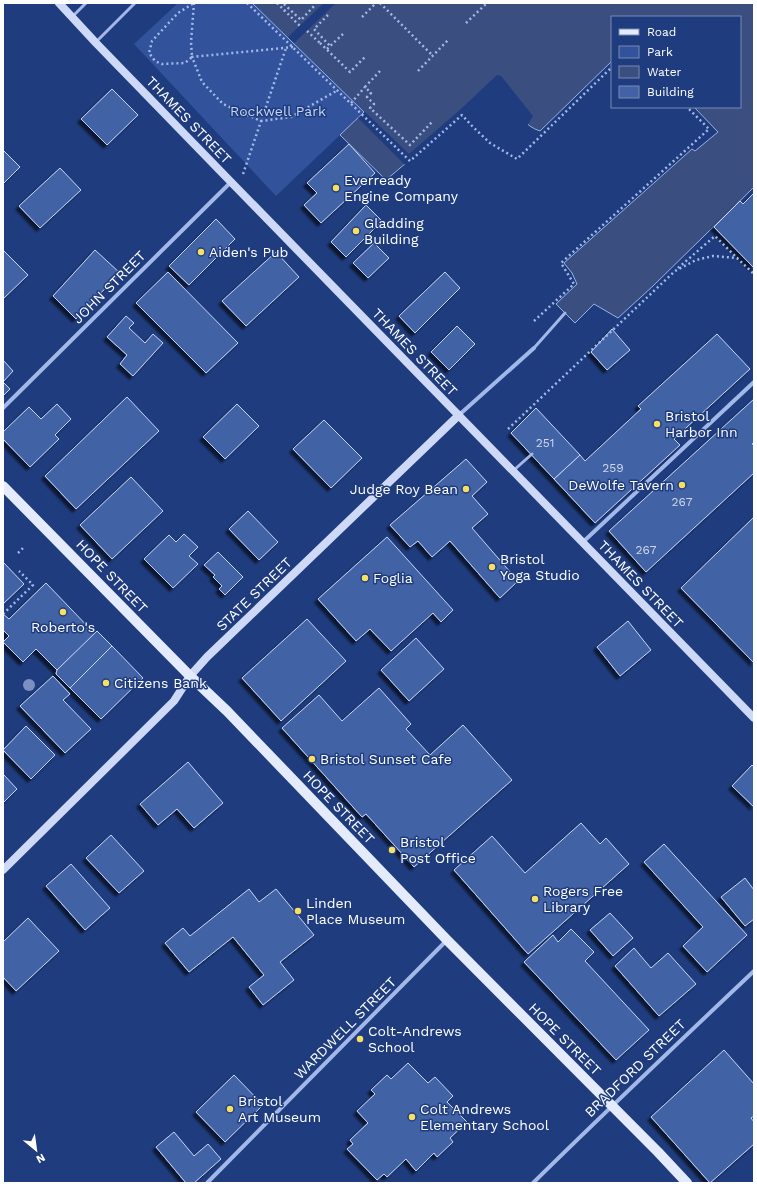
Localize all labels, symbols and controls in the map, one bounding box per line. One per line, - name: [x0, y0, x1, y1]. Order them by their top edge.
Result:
- legend: [611, 16, 741, 108]
- text: Road: [647, 25, 676, 39]
- text: Park: [647, 45, 673, 59]
- text: Water: [647, 65, 682, 79]
- street label: THAMES STREET: [143, 73, 235, 167]
- text: Building: [647, 85, 694, 99]
- park label: Rockwell Park: [230, 103, 326, 119]
- place label: Everready Engine Company: [344, 172, 459, 204]
- marker: Everready Engine Company: [331, 183, 341, 193]
- place label: Gladding Building: [364, 215, 424, 247]
- marker: Gladding Building: [351, 226, 361, 236]
- place label: Aiden's Pub: [209, 244, 288, 260]
- street label: JOHN STREET: [69, 247, 149, 327]
- marker: Aiden's Pub: [196, 247, 206, 257]
- street label: THAMES STREET: [369, 305, 461, 399]
- place label: Bristol Harbor Inn: [665, 408, 738, 440]
- marker: Bristol Harbor Inn: [652, 419, 662, 429]
- house number: 251: [536, 436, 554, 450]
- house number: 259: [602, 461, 624, 475]
- place label: DeWolfe Tavern: [568, 477, 674, 493]
- marker: DeWolfe Tavern: [677, 480, 687, 490]
- place label: Judge Roy Bean: [350, 481, 458, 497]
- marker: Judge Roy Bean: [461, 484, 471, 494]
- house number: 267: [672, 495, 693, 509]
- street label: HOPE STREET: [73, 536, 151, 616]
- street label: THAMES STREET: [595, 537, 687, 631]
- house number: 267: [636, 543, 657, 557]
- place label: Bristol Yoga Studio: [500, 551, 580, 583]
- street label: STATE STREET: [213, 554, 295, 634]
- marker: Bristol Yoga Studio: [487, 562, 497, 572]
- place label: Foglia: [373, 570, 413, 586]
- marker: Foglia: [360, 573, 370, 583]
- marker: Roberto's: [58, 607, 68, 617]
- place label: Roberto's: [31, 619, 95, 635]
- place label: Citizens Bank: [114, 675, 207, 691]
- marker: Citizens Bank: [101, 678, 111, 688]
- place label: Bristol Sunset Cafe: [320, 751, 452, 767]
- marker: Bristol Sunset Cafe: [307, 754, 317, 764]
- street label: HOPE STREET: [300, 767, 378, 847]
- place label: Bristol Post Office: [400, 834, 476, 866]
- marker: Bristol Post Office: [387, 845, 397, 855]
- place label: Rogers Free Library: [543, 883, 623, 915]
- marker: Rogers Free Library: [530, 894, 540, 904]
- place label: Linden Place Museum: [306, 895, 405, 927]
- marker: Linden Place Museum: [293, 906, 303, 916]
- street label: WARDWELL STREET: [291, 973, 400, 1082]
- street label: HOPE STREET: [526, 1000, 605, 1079]
- street label: BRADFORD STREET: [581, 1016, 689, 1120]
- place label: Colt-Andrews School: [368, 1023, 462, 1055]
- marker: Colt-Andrews School: [355, 1034, 365, 1044]
- place label: Bristol Art Museum: [238, 1093, 321, 1125]
- place label: Colt Andrews Elementary School: [420, 1101, 550, 1133]
- marker: Bristol Art Museum: [225, 1104, 235, 1114]
- marker: Colt Andrews Elementary School: [407, 1112, 417, 1122]
- north arrow: [16, 1130, 56, 1170]
- text: N: [34, 1151, 47, 1166]

